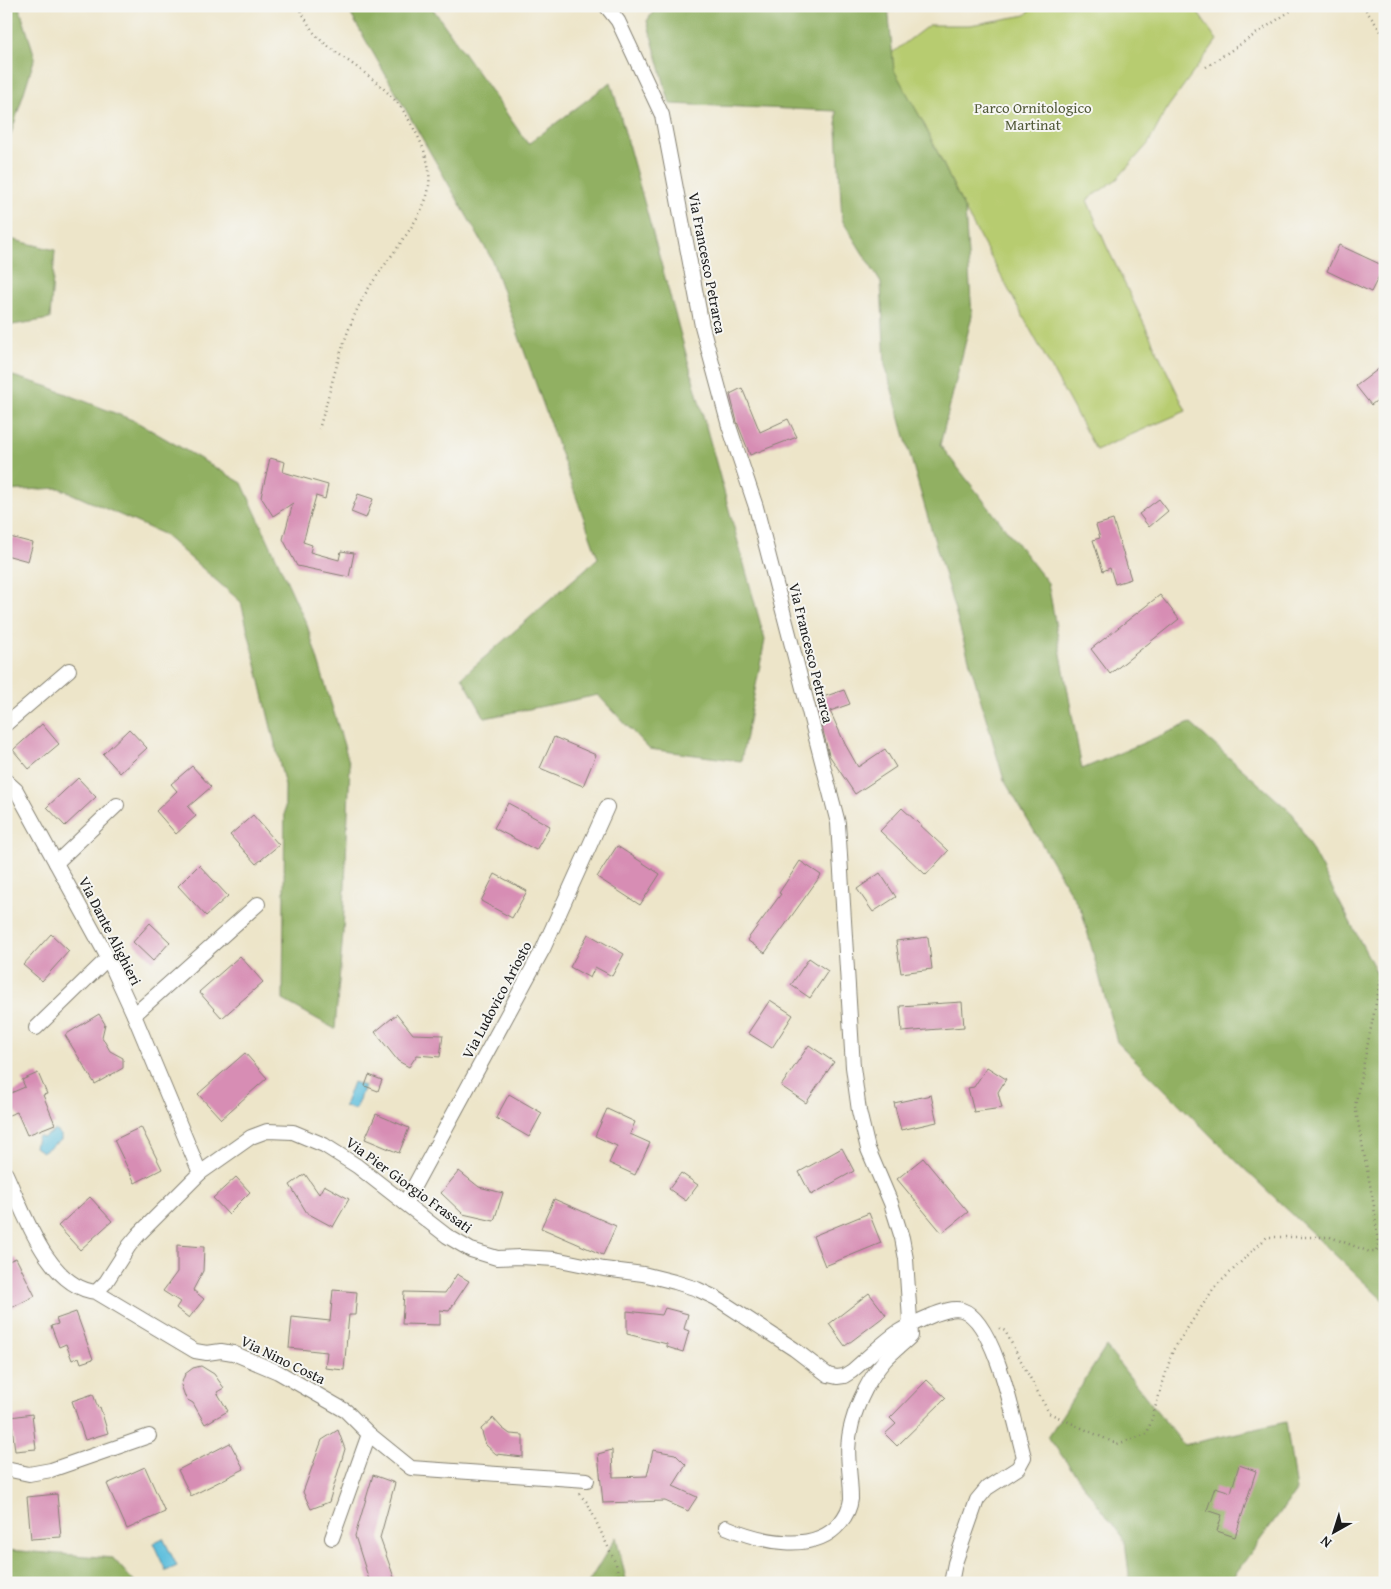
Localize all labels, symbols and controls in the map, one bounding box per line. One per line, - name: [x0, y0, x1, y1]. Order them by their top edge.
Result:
- park label: Parco Ornitologico Martinat: [974, 97, 1092, 135]
- street label: Via Francesco Petrarca: [683, 190, 732, 335]
- street label: Via Francesco Petrarca: [784, 581, 839, 725]
- street label: Via Dante Alighieri: [74, 873, 147, 989]
- street label: Via Ludovico Ariosto: [457, 937, 537, 1062]
- street label: Via Pier Giorgio Frassati: [342, 1132, 477, 1238]
- street label: Via Nino Costa: [237, 1330, 329, 1389]
- north arrow: [1308, 1506, 1358, 1556]
- text: N: [1315, 1531, 1336, 1553]

